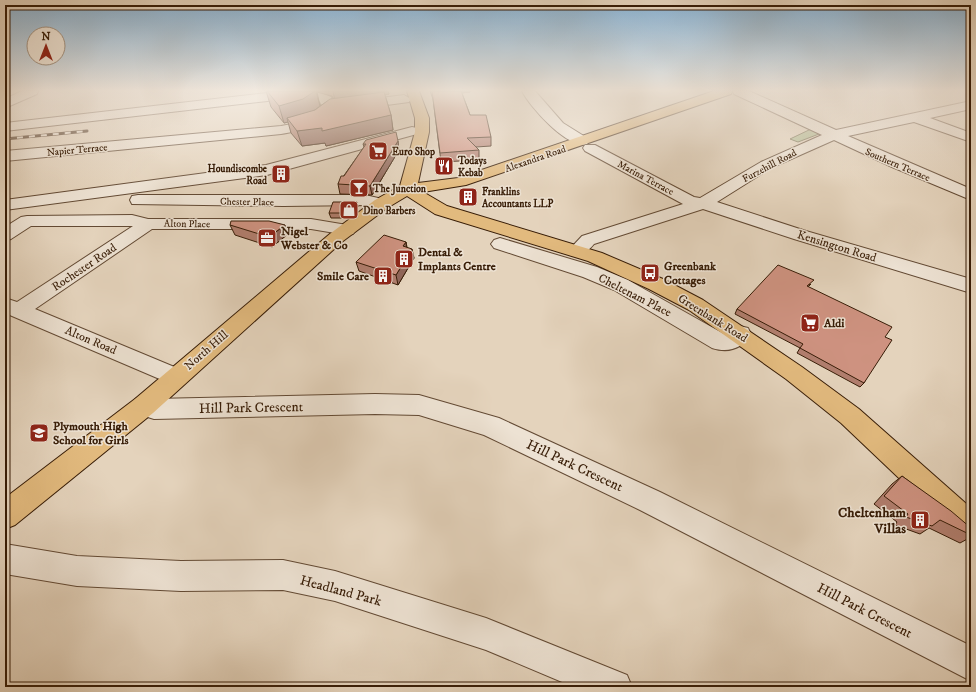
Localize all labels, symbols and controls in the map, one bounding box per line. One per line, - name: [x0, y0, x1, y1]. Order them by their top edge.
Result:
- north arrow: [26, 26, 66, 66]
- text: N: [41, 30, 51, 44]
- supermarket icon: Euro Shop: [367, 140, 389, 162]
- street label: Napier Terrace: [46, 141, 108, 159]
- street label: Alexandra Road: [503, 143, 567, 175]
- place label: Euro Shop: [392, 146, 435, 159]
- street label: Southern Terrace: [863, 146, 932, 184]
- street label: Furzehill Road: [740, 147, 799, 185]
- restaurant icon: Todays Kebab: [433, 155, 455, 177]
- place label: Todays Kebab: [457, 155, 487, 179]
- street label: Marina Terrace: [615, 158, 676, 198]
- place label: Houndiscombe Road: [207, 163, 268, 187]
- building icon: Houndiscombe Road: [270, 163, 292, 185]
- bar icon: The Junction: [348, 177, 370, 199]
- place label: The Junction: [372, 183, 427, 196]
- building icon: Franklins Accountants LLP: [457, 186, 479, 208]
- place label: Franklins Accountants LLP: [481, 186, 554, 210]
- street label: Chester Place: [220, 196, 274, 208]
- shop icon: Dino Barbers: [338, 199, 360, 221]
- place label: Dino Barbers: [363, 205, 416, 217]
- street label: Alton Place: [164, 218, 210, 230]
- place label: Nigel Webster & Co: [280, 224, 348, 253]
- office icon: Nigel Webster & Co: [256, 227, 278, 249]
- street label: Kensington Road: [795, 227, 878, 266]
- street label: Rochester Road: [49, 240, 120, 295]
- place label: Dental & Implants Centre: [418, 245, 496, 274]
- building icon: Dental & Implants Centre: [393, 248, 415, 270]
- place label: Greenbank Cottages: [664, 259, 717, 288]
- bus stop icon: Greenbank Cottages: [639, 262, 661, 284]
- building icon: Smile Care: [372, 265, 394, 287]
- place label: Smile Care: [317, 269, 369, 284]
- street label: Cheltenam Place: [596, 271, 674, 320]
- street label: Greenbank Road: [675, 291, 750, 346]
- supermarket icon: Aldi: [799, 312, 821, 334]
- place label: Aldi: [823, 316, 844, 331]
- street label: Alton Road: [63, 323, 119, 358]
- street label: North Hill: [181, 327, 232, 373]
- street label: Hill Park Crescent: [199, 398, 304, 418]
- place label: Plymouth High School for Girls: [53, 419, 129, 448]
- school or university icon: Plymouth High School for Girls: [28, 422, 50, 444]
- street label: Hill Park Crescent: [523, 436, 626, 496]
- place label: Cheltenham Villas: [838, 504, 906, 538]
- building icon: Cheltenham Villas: [909, 509, 931, 531]
- street label: Headland Park: [298, 571, 384, 611]
- street label: Hill Park Crescent: [814, 579, 916, 643]

